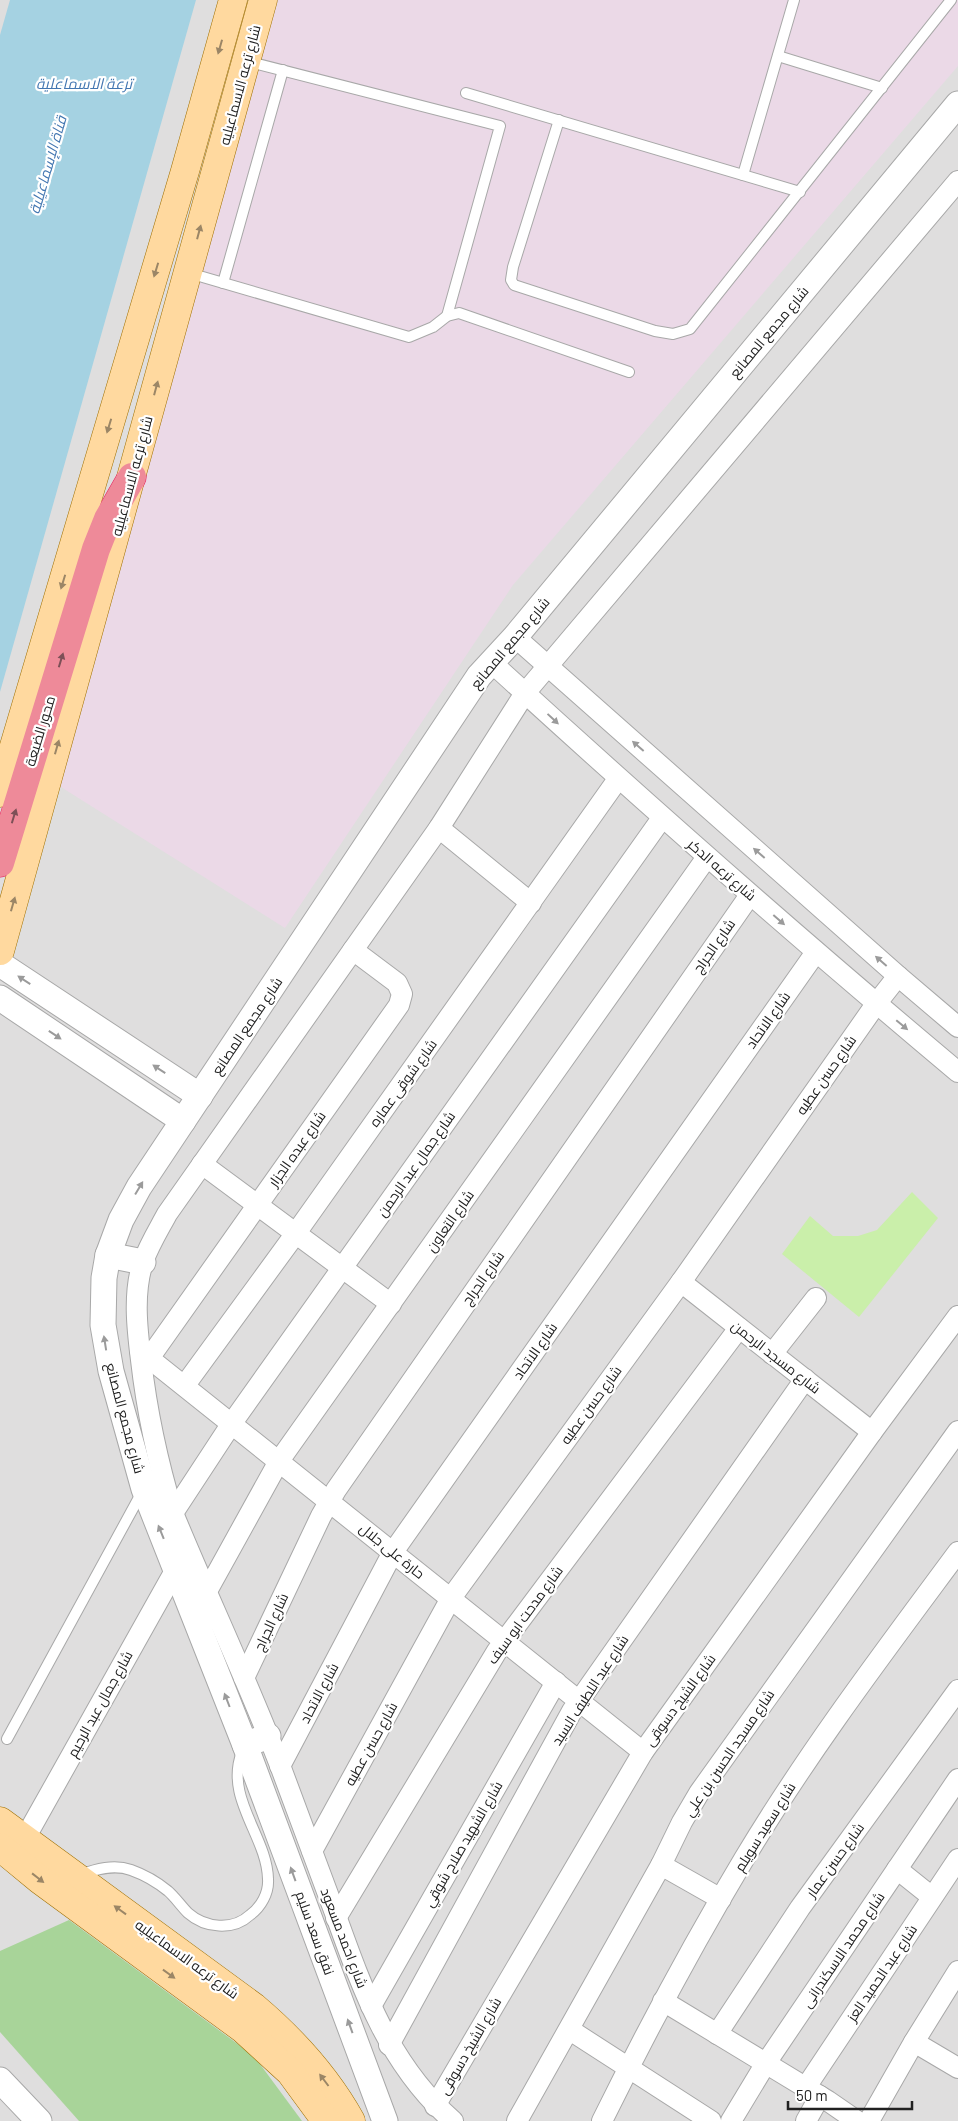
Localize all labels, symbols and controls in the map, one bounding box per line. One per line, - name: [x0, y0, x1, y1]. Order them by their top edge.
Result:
- street label: شارع ترعه الاسماعيليه: [215, 23, 265, 147]
- one-way arrow: [216, 39, 224, 55]
- water label: ترعة الاسماعلية: [36, 74, 135, 93]
- water label: قناة الإسماعيلية: [24, 113, 72, 216]
- one-way arrow: [196, 224, 204, 239]
- one-way arrow: [151, 263, 159, 278]
- street label: شارع مجمع المصانع: [725, 282, 813, 382]
- one-way arrow: [153, 381, 161, 396]
- street label: شارع ترعه الاسماعيليه: [107, 414, 157, 538]
- one-way arrow: [105, 419, 113, 434]
- one-way arrow: [59, 575, 67, 590]
- street label: شارع مجمع المصانع: [466, 593, 554, 693]
- one-way arrow: [58, 653, 66, 668]
- street label: محور الضبعة: [21, 694, 58, 768]
- one-way arrow: [546, 713, 558, 725]
- one-way arrow: [53, 740, 61, 755]
- one-way arrow: [631, 740, 644, 751]
- one-way arrow: [11, 808, 19, 823]
- street label: شارع ترعه الدكر: [683, 835, 760, 905]
- one-way arrow: [754, 847, 766, 859]
- one-way arrow: [9, 896, 17, 912]
- one-way arrow: [772, 914, 784, 926]
- street label: شارع الجراج: [689, 915, 739, 977]
- one-way arrow: [875, 955, 887, 967]
- street label: شارع مجمع المصانع: [208, 974, 286, 1078]
- one-way arrow: [17, 975, 30, 985]
- street label: شارع الاتحاد: [742, 988, 794, 1052]
- one-way arrow: [896, 1020, 909, 1031]
- one-way arrow: [48, 1030, 62, 1040]
- street label: شارع حسن عطيه: [792, 1032, 860, 1118]
- street label: شارع شوقى عماره: [365, 1036, 441, 1130]
- one-way arrow: [153, 1064, 166, 1074]
- street label: شارع عبده الجزار: [264, 1108, 330, 1191]
- street label: شارع جمال عبد الرحمن: [373, 1108, 459, 1220]
- one-way arrow: [134, 1182, 143, 1195]
- street label: شارع التعاون: [422, 1186, 478, 1256]
- street label: شارع الجراج: [458, 1247, 508, 1309]
- street label: شارع مسجد الرحمن: [728, 1317, 824, 1397]
- street label: شارع الاتحاد: [509, 1319, 561, 1383]
- one-way arrow: [101, 1335, 109, 1351]
- street label: شارع مجمع المصانع: [102, 1361, 148, 1475]
- street label: شارع حسن عطيه: [556, 1362, 626, 1448]
- street label: حارة على جلال: [356, 1519, 428, 1583]
- one-way arrow: [157, 1525, 165, 1539]
- street label: شارع مدحت ابو سيف: [483, 1562, 567, 1668]
- street label: شارع الجراج: [250, 1590, 292, 1654]
- street label: شارع عبد اللطيف السيد: [548, 1631, 632, 1749]
- street label: شارع جمال عبد الرحيم: [63, 1648, 138, 1761]
- street label: شارع الشيخ دسوقى: [640, 1650, 720, 1750]
- street label: شارع الاتحاد: [296, 1660, 342, 1726]
- street label: شارع مسجد الحسن بن علي: [680, 1686, 781, 1822]
- one-way arrow: [223, 1692, 231, 1707]
- street label: شارع حسن عطيه: [341, 1699, 401, 1789]
- street label: شارع الشهيد صلاح شوقي: [420, 1778, 509, 1912]
- street label: شارع سعيد سويلم: [730, 1779, 800, 1875]
- street label: شارع حسن عمار: [801, 1819, 868, 1902]
- one-way arrow: [289, 1866, 297, 1881]
- one-way arrow: [31, 1873, 45, 1883]
- street label: شارع احمد مسعود: [317, 1885, 371, 1991]
- street label: نفق سعد سليم: [291, 1889, 339, 1978]
- street label: شارع محمد الاسكندرانى: [798, 1889, 888, 2011]
- one-way arrow: [113, 1905, 127, 1915]
- street label: شارع ترعه الاسماعيليه: [132, 1915, 242, 2003]
- street label: شارع عبد الحميد العز: [842, 1921, 921, 2026]
- one-way arrow: [162, 1969, 176, 1979]
- street label: شارع الشيخ دسوقى: [435, 1994, 505, 2098]
- one-way arrow: [346, 2018, 354, 2033]
- one-way arrow: [319, 2074, 330, 2087]
- scale bar: [788, 2078, 912, 2110]
- text: 50 m: [796, 2086, 828, 2104]

